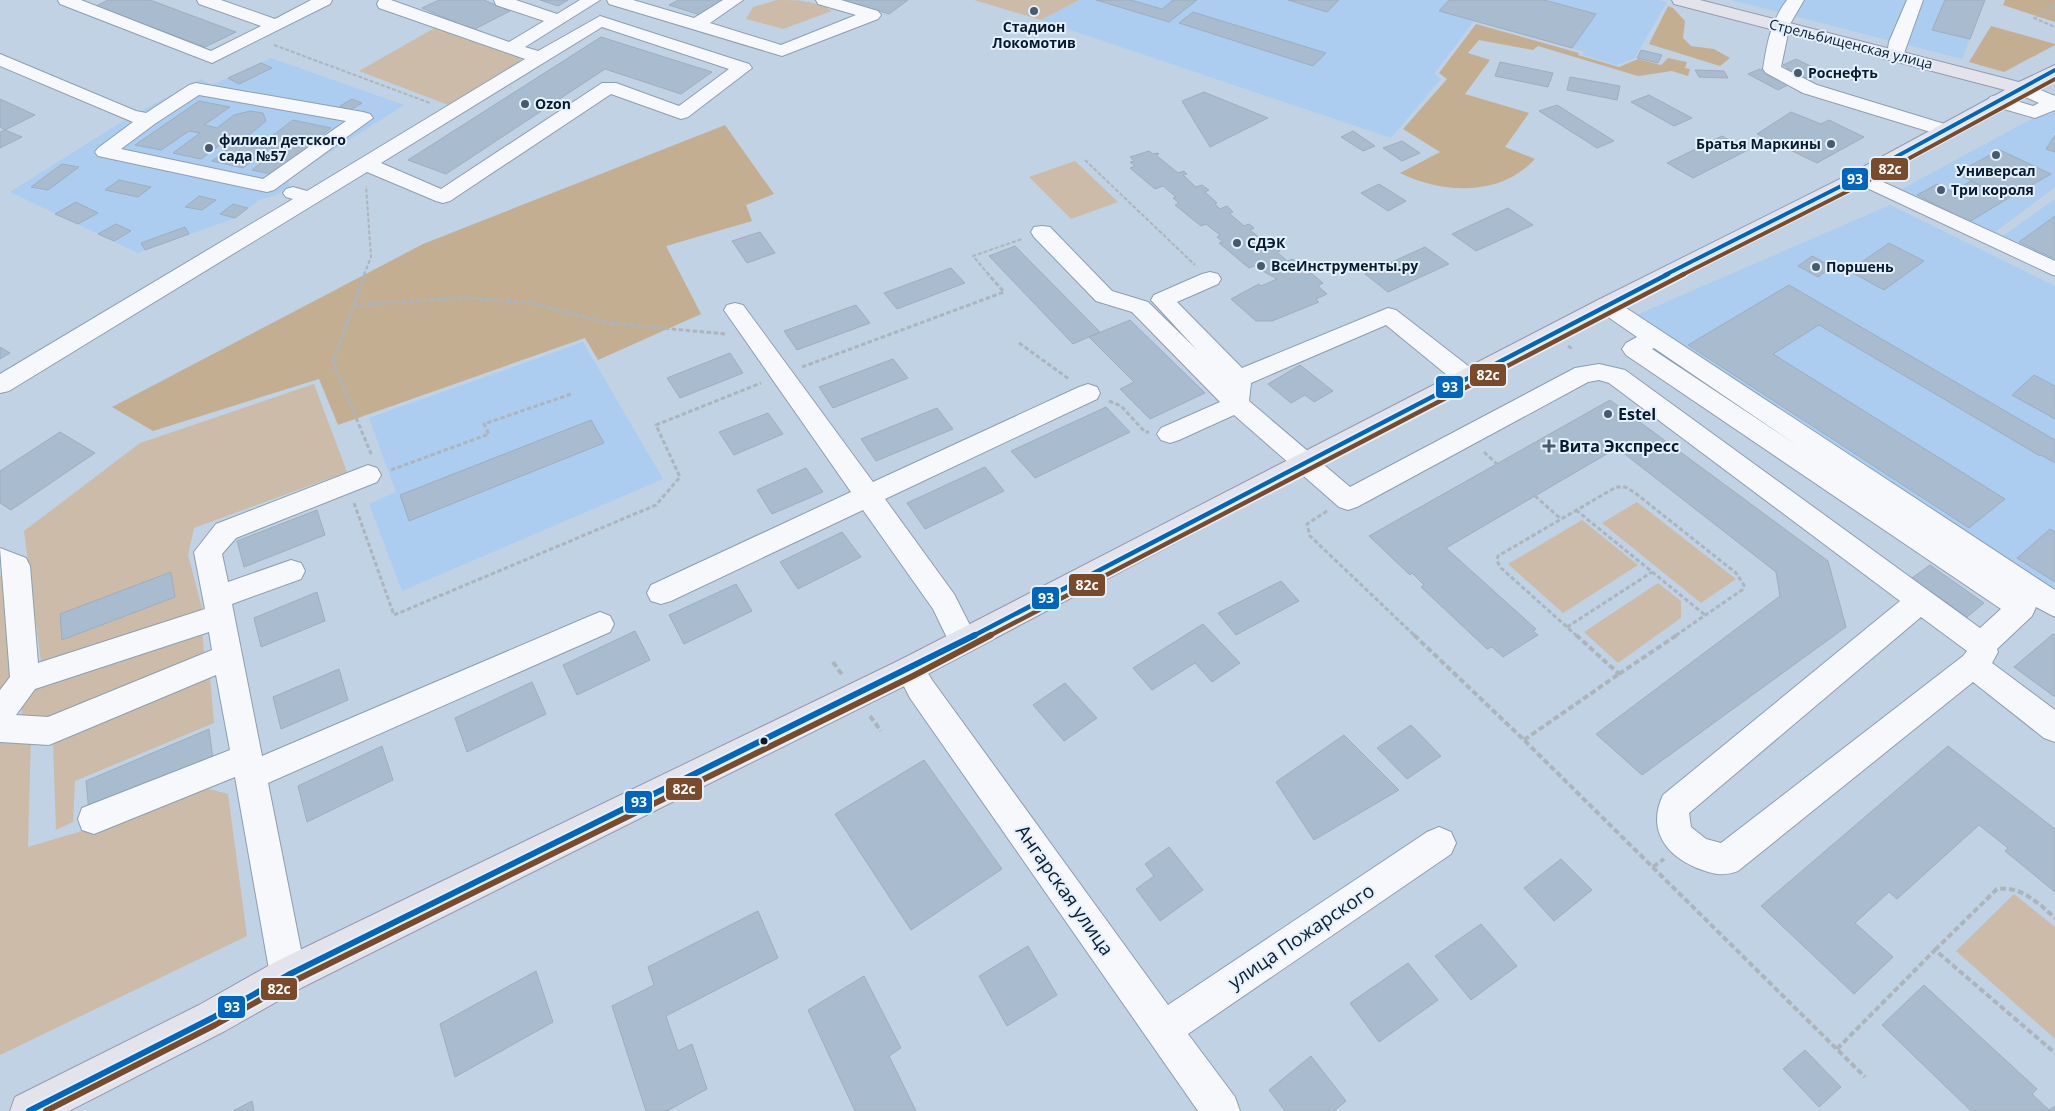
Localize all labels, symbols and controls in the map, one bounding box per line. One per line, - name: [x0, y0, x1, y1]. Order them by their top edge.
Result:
- marker: Стадион Локомотив: [1028, 5, 1040, 17]
- street label: Стрельбищенская улица: [1767, 14, 1935, 73]
- place label: Стадион Локомотив: [992, 17, 1076, 52]
- place label: Роснефть: [1808, 63, 1878, 82]
- marker: Роснефть: [1792, 67, 1804, 79]
- place label: Ozon: [535, 94, 571, 113]
- marker: Ozon: [519, 98, 531, 110]
- place label: филиал детского сада №57: [219, 130, 346, 165]
- place label: Братья Маркины: [1696, 134, 1821, 153]
- marker: Братья Маркины: [1825, 138, 1837, 150]
- marker: филиал детского сада №57: [203, 142, 215, 154]
- marker: Универсал: [1990, 149, 2002, 161]
- line badge: 82с: [1870, 157, 1909, 181]
- text: 82с: [1878, 159, 1902, 178]
- place label: Универсал: [1956, 161, 2036, 180]
- line badge: 93: [1841, 167, 1869, 191]
- text: 93: [1847, 169, 1863, 188]
- place label: Три короля: [1951, 180, 2034, 199]
- marker: Три короля: [1935, 184, 1947, 196]
- place label: СДЭК: [1247, 233, 1286, 252]
- marker: СДЭК: [1231, 237, 1243, 249]
- place label: ВсеИнструменты.ру: [1271, 256, 1418, 275]
- place label: Поршень: [1826, 257, 1894, 276]
- marker: ВсеИнструменты.ру: [1255, 260, 1267, 272]
- marker: Поршень: [1810, 261, 1822, 273]
- line badge: 82с: [1469, 363, 1507, 387]
- text: 82с: [1476, 365, 1500, 384]
- line badge: 93: [1435, 375, 1464, 399]
- text: 93: [1442, 377, 1458, 396]
- place label: Estel: [1618, 403, 1656, 425]
- marker: Estel: [1602, 408, 1614, 420]
- place label: Вита Экспресс: [1559, 435, 1679, 457]
- marker: Вита Экспресс: [1543, 440, 1555, 452]
- line badge: 82с: [1068, 573, 1106, 597]
- text: 82с: [1075, 575, 1099, 594]
- line badge: 93: [1031, 586, 1060, 610]
- text: 93: [1038, 588, 1054, 607]
- unlabelled marker: [759, 736, 769, 746]
- line badge: 82с: [665, 777, 703, 801]
- text: 82с: [672, 779, 696, 798]
- line badge: 93: [624, 790, 653, 814]
- text: 93: [631, 792, 647, 811]
- street label: Ангарская улица: [1010, 819, 1120, 961]
- street label: улица Пожарского: [1223, 877, 1379, 995]
- line badge: 82с: [260, 977, 298, 1001]
- text: 82с: [267, 979, 291, 998]
- line badge: 93: [217, 995, 246, 1019]
- text: 93: [224, 997, 240, 1016]

